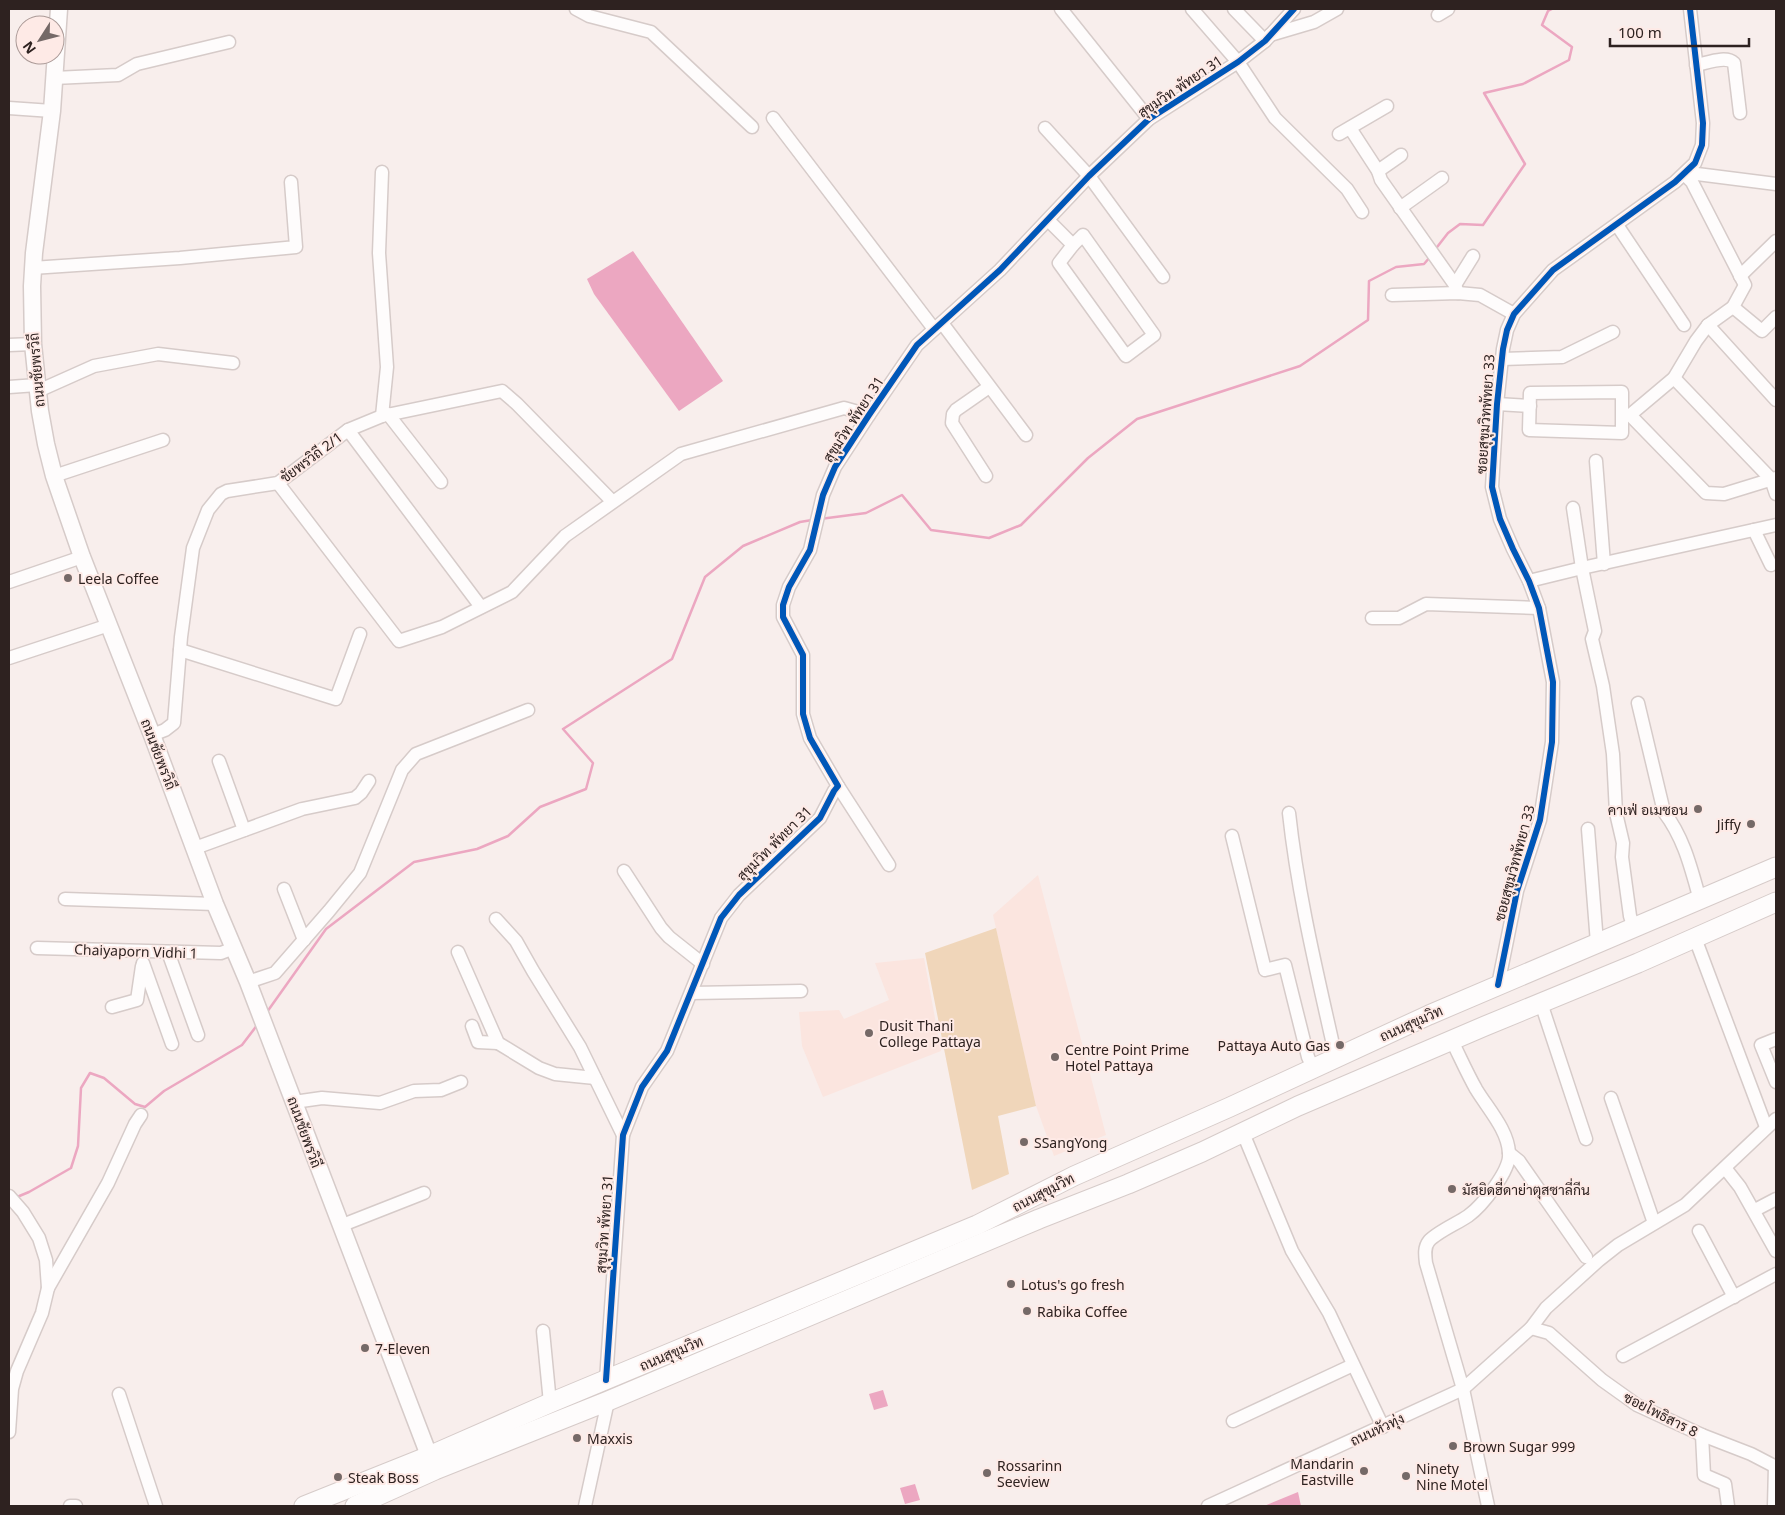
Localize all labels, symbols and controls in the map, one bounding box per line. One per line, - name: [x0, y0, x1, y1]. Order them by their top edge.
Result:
- north arrow: [15, 15, 65, 65]
- scale bar: [1610, 15, 1749, 47]
- text: 100 m: [1618, 22, 1662, 42]
- text: N: [18, 38, 40, 58]
- street label: สุขุมวิท พัทยา 31: [1134, 51, 1227, 122]
- street label: ถนนชัยพรวิถี: [23, 332, 49, 408]
- street label: ซอยสุขุมวิทพัทยา 33: [1471, 353, 1500, 475]
- street label: สุขุมวิท พัทยา 31: [818, 372, 889, 466]
- street label: ชัยพรวิถี 2/1: [276, 427, 346, 487]
- place label: Leela Coffee: [78, 569, 159, 588]
- marker: Leela Coffee: [62, 572, 74, 584]
- street label: ถนนชัยพรวิถี: [137, 716, 181, 792]
- place label: คาเฟ่ อเมซอน: [1608, 800, 1688, 819]
- street label: สุขุมวิท พัทยา 31: [732, 801, 816, 885]
- street label: ซอยสุขุมวิทพัทยา 33: [1489, 803, 1540, 924]
- marker: คาเฟ่ อเมซอน: [1692, 803, 1704, 815]
- place label: Jiffy: [1715, 815, 1742, 834]
- marker: Jiffy: [1745, 818, 1757, 830]
- street label: Chaiyaporn Vidhi 1: [74, 939, 198, 963]
- street label: ถนนสุขุมวิท: [1376, 1001, 1446, 1046]
- place label: Dusit Thani College Pattaya: [879, 1016, 981, 1051]
- marker: Dusit Thani College Pattaya: [863, 1027, 875, 1039]
- place label: Pattaya Auto Gas: [1218, 1036, 1330, 1055]
- marker: Pattaya Auto Gas: [1334, 1039, 1346, 1051]
- place label: Centre Point Prime Hotel Pattaya: [1065, 1040, 1189, 1075]
- marker: Centre Point Prime Hotel Pattaya: [1049, 1051, 1061, 1063]
- street label: ถนนชัยพรวิถี: [283, 1094, 327, 1170]
- place label: SSangYong: [1034, 1133, 1107, 1152]
- marker: SSangYong: [1018, 1136, 1030, 1148]
- street label: ถนนสุขุมวิท: [1009, 1168, 1078, 1217]
- street label: สุขุมวิท พัทยา 31: [591, 1174, 618, 1274]
- place label: มัสยิดฮี่ดาย่าตุสซาลี่กีน: [1462, 1178, 1590, 1200]
- marker: มัสยิดฮี่ดาย่าตุสซาลี่กีน: [1446, 1183, 1458, 1195]
- place label: Lotus's go fresh: [1021, 1275, 1125, 1294]
- marker: Lotus's go fresh: [1005, 1278, 1017, 1290]
- place label: Rabika Coffee: [1037, 1302, 1128, 1321]
- marker: Rabika Coffee: [1021, 1305, 1033, 1317]
- street label: ถนนสุขุมวิท: [636, 1331, 706, 1376]
- place label: 7-Eleven: [375, 1339, 430, 1358]
- marker: 7-Eleven: [359, 1342, 371, 1354]
- street label: ซอยโพธิสาร 8: [1621, 1387, 1701, 1441]
- street label: ถนนหัวทุ่ง: [1347, 1408, 1408, 1451]
- place label: Maxxis: [587, 1429, 633, 1448]
- marker: Maxxis: [571, 1432, 583, 1444]
- place label: Brown Sugar 999: [1463, 1437, 1575, 1456]
- marker: Brown Sugar 999: [1447, 1440, 1459, 1452]
- place label: Mandarin Eastville: [1290, 1454, 1354, 1489]
- place label: Rossarinn Seeview: [997, 1456, 1062, 1491]
- place label: Ninety Nine Motel: [1416, 1459, 1488, 1494]
- marker: Mandarin Eastville: [1358, 1465, 1370, 1477]
- marker: Rossarinn Seeview: [981, 1467, 993, 1479]
- place label: Steak Boss: [348, 1468, 419, 1487]
- marker: Ninety Nine Motel: [1400, 1470, 1412, 1482]
- marker: Steak Boss: [332, 1471, 344, 1483]

